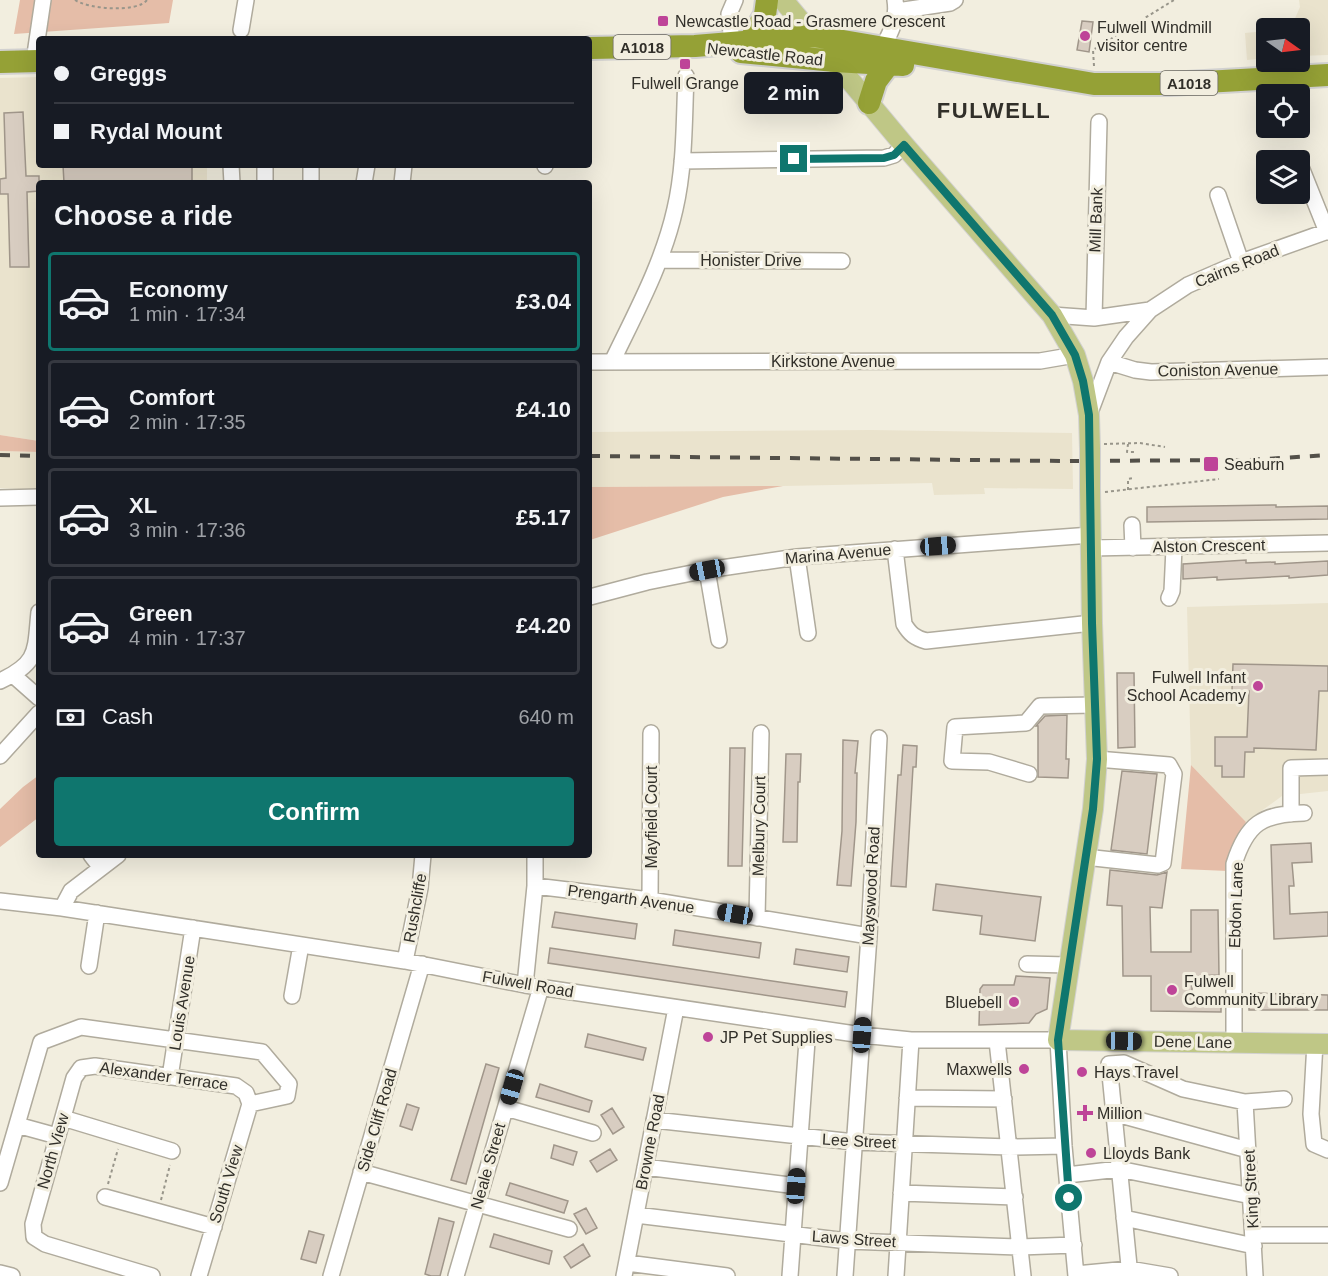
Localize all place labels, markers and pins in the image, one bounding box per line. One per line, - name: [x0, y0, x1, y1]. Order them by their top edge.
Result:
- place label: Newcastle Road - Grasmere Crescent: [675, 13, 946, 30]
- marker: Newcastle Road - Grasmere Crescent: [656, 14, 670, 28]
- place label: Fulwell Windmill visitor centre: [1097, 19, 1212, 54]
- marker: Fulwell Windmill visitor centre: [1078, 29, 1092, 43]
- marker: Fulwell Grange: [678, 57, 692, 71]
- place label: Fulwell Grange: [631, 75, 739, 92]
- marker: Seaburn: [1202, 455, 1220, 473]
- place label: Seaburn: [1224, 456, 1285, 473]
- place label: Fulwell Infant School Academy: [1127, 669, 1247, 704]
- marker: Fulwell Infant School Academy: [1251, 679, 1265, 693]
- place label: Fulwell Community Library: [1184, 973, 1318, 1008]
- marker: Fulwell Community Library: [1165, 983, 1179, 997]
- place label: Bluebell: [945, 994, 1002, 1011]
- marker: Bluebell: [1007, 995, 1021, 1009]
- place label: JP Pet Supplies: [720, 1029, 833, 1046]
- marker: JP Pet Supplies: [701, 1030, 715, 1044]
- place label: Maxwells: [946, 1061, 1012, 1078]
- marker: Maxwells: [1017, 1062, 1031, 1076]
- place label: Hays Travel: [1094, 1064, 1178, 1081]
- marker: Hays Travel: [1075, 1065, 1089, 1079]
- place label: Million: [1097, 1105, 1142, 1122]
- marker: Million: [1078, 1106, 1092, 1120]
- place label: Lloyds Bank: [1103, 1145, 1191, 1162]
- marker: Lloyds Bank: [1084, 1146, 1098, 1160]

